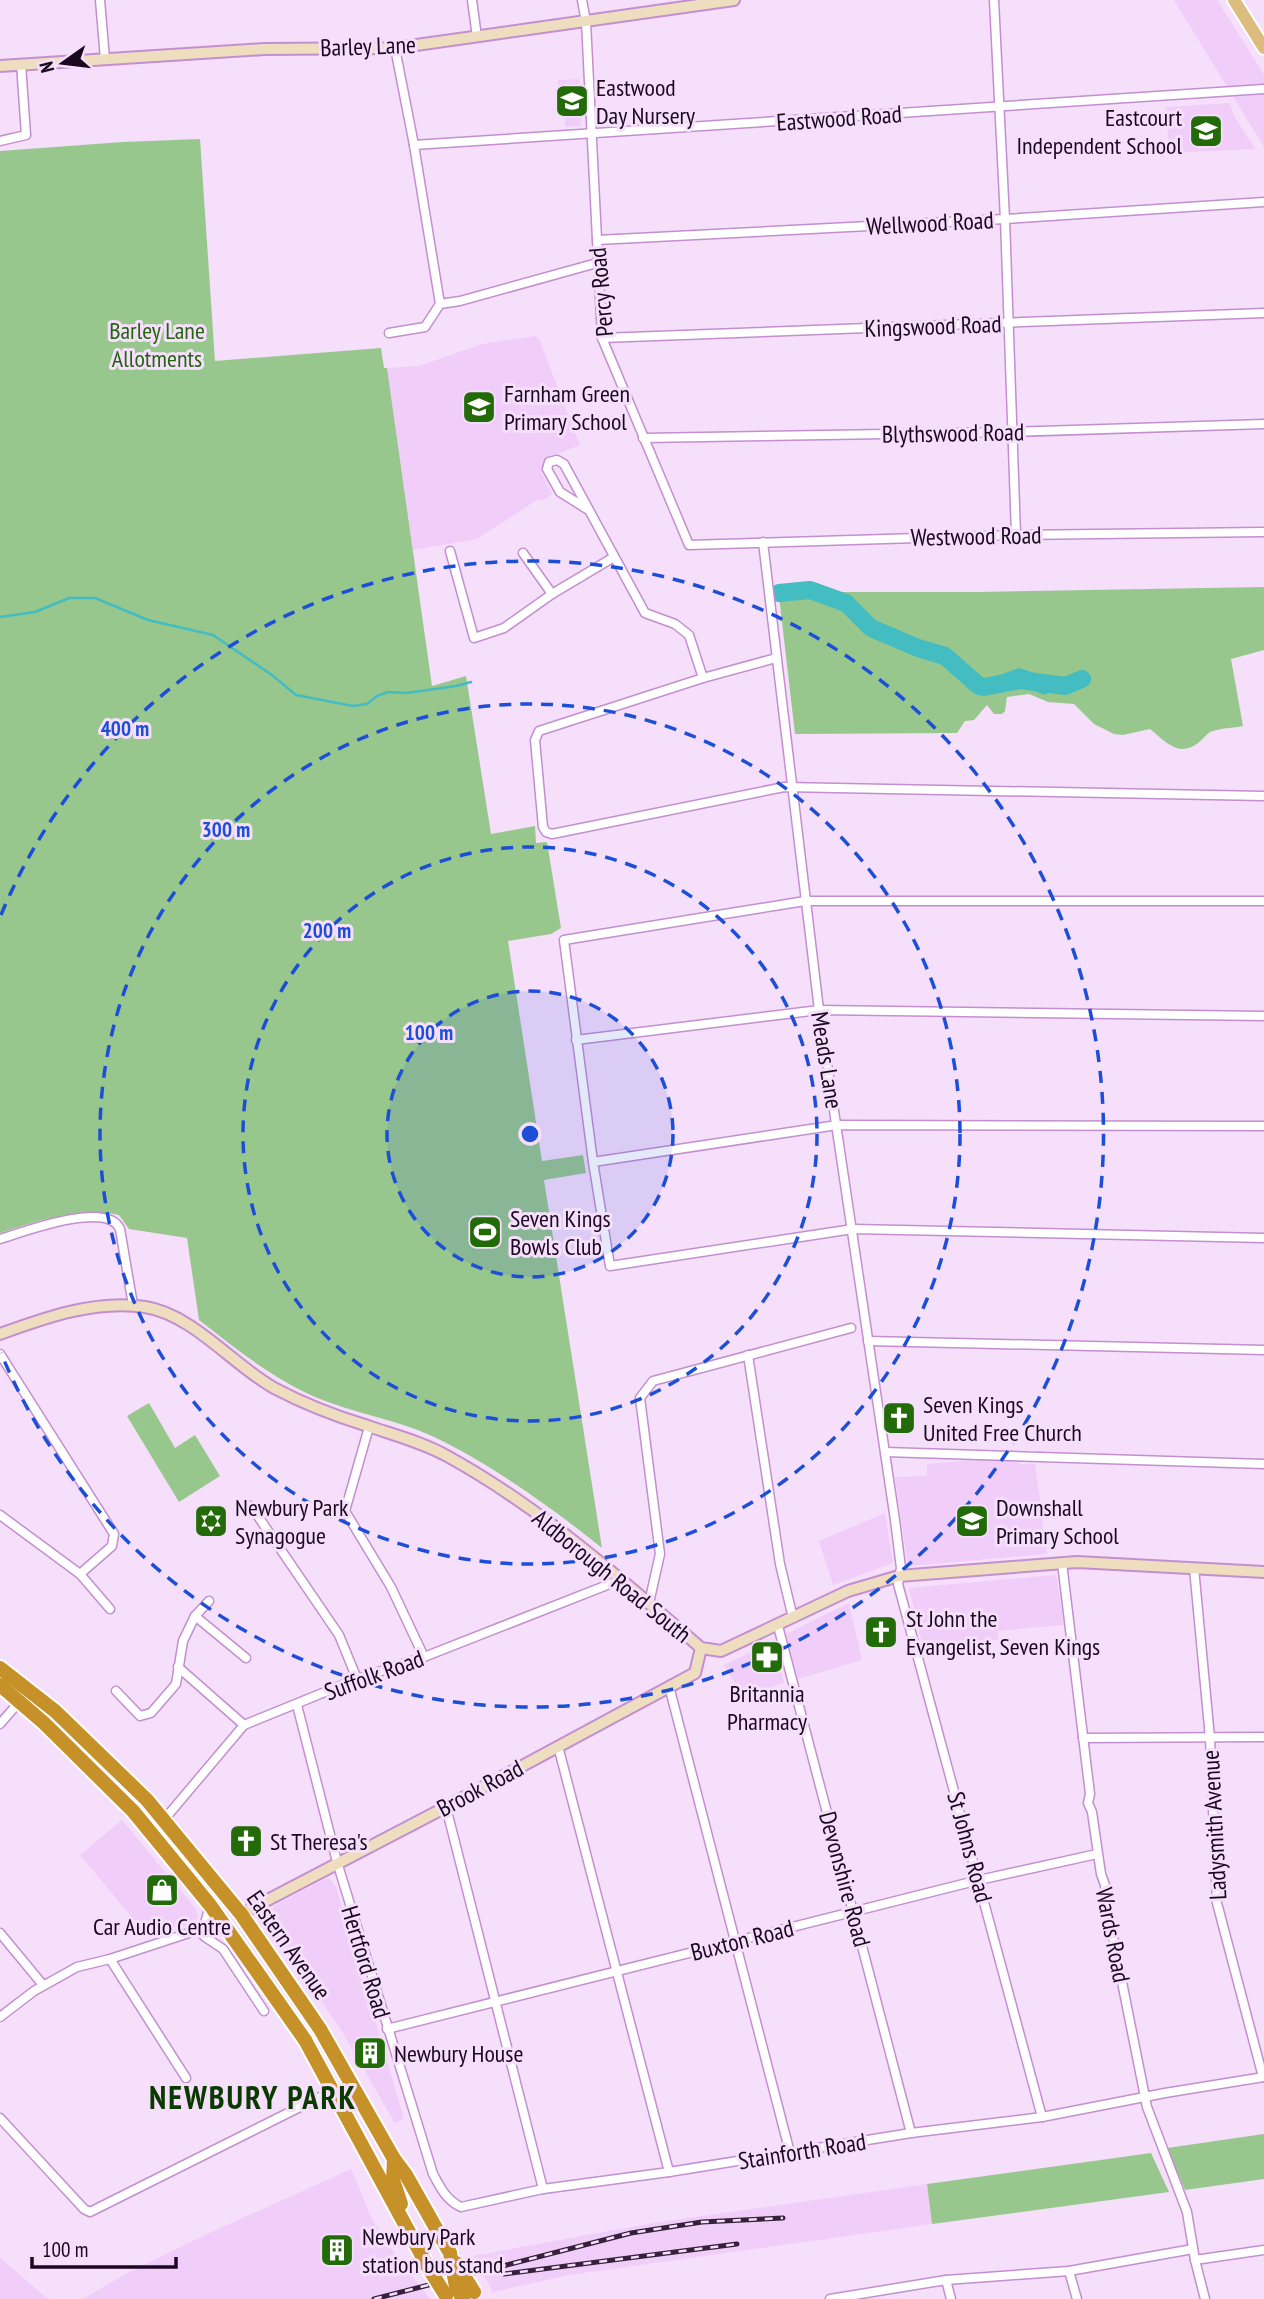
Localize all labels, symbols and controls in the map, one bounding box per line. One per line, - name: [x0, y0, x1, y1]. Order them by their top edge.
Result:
- north arrow: [28, 28, 98, 98]
- street label: Barley Lane: [320, 29, 416, 63]
- text: N: [34, 59, 59, 75]
- place label: Eastwood Day Nursery: [596, 72, 695, 131]
- school or university icon: Eastwood Day Nursery: [553, 82, 591, 120]
- street label: Eastwood Road: [775, 98, 903, 138]
- place label: Eastcourt Independent School: [1016, 102, 1182, 161]
- school or university icon: Eastcourt Independent School: [1187, 112, 1225, 150]
- street label: Wellwood Road: [866, 204, 994, 242]
- street label: Percy Road: [582, 246, 620, 338]
- street label: Kingswood Road: [864, 308, 1002, 344]
- park label: Barley Lane Allotments: [109, 315, 205, 374]
- place label: Farnham Green Primary School: [504, 378, 630, 437]
- school or university icon: Farnham Green Primary School: [460, 388, 498, 426]
- street label: Blythswood Road: [882, 416, 1024, 450]
- street label: Westwood Road: [910, 519, 1042, 553]
- text: 400 m: [101, 715, 149, 742]
- text: 300 m: [202, 816, 250, 843]
- text: 200 m: [303, 917, 351, 944]
- street label: Meads Lane: [804, 1009, 850, 1111]
- text: 100 m: [405, 1019, 453, 1046]
- centre of rings: [518, 1122, 542, 1146]
- place label: Seven Kings Bowls Club: [510, 1203, 611, 1262]
- sports icon: Seven Kings Bowls Club: [466, 1213, 504, 1251]
- place label: Seven Kings United Free Church: [923, 1389, 1082, 1448]
- church icon: Seven Kings United Free Church: [880, 1399, 918, 1437]
- place label: Newbury Park Synagogue: [235, 1492, 349, 1551]
- place label: Downshall Primary School: [996, 1492, 1119, 1551]
- synagogue icon: Newbury Park Synagogue: [192, 1502, 230, 1540]
- street label: Aldborough Road South: [526, 1502, 698, 1650]
- school or university icon: Downshall Primary School: [953, 1502, 991, 1540]
- place label: St John the Evangelist, Seven Kings: [906, 1603, 1100, 1662]
- church icon: St John the Evangelist, Seven Kings: [862, 1613, 900, 1651]
- pharmacy icon: Britannia Pharmacy: [748, 1638, 786, 1676]
- street label: Suffolk Road: [320, 1643, 428, 1707]
- place label: Britannia Pharmacy: [727, 1678, 807, 1737]
- street label: Ladysmith Avenue: [1195, 1749, 1233, 1901]
- street label: Brook Road: [431, 1752, 529, 1824]
- street label: St Johns Road: [940, 1788, 1000, 1906]
- street label: Devonshire Road: [812, 1808, 878, 1950]
- church icon: St Theresa's: [227, 1822, 265, 1860]
- place label: St Theresa's: [270, 1826, 368, 1857]
- shop icon: Car Audio Centre: [143, 1871, 181, 1909]
- street label: Eastern Avenue: [240, 1884, 338, 2006]
- street label: Wards Road: [1089, 1885, 1137, 1985]
- street label: Hertford Road: [334, 1902, 398, 2022]
- place label: Car Audio Centre: [93, 1911, 231, 1942]
- street label: Buxton Road: [687, 1912, 797, 1968]
- building icon: Newbury House: [351, 2034, 389, 2072]
- place label: Newbury House: [394, 2038, 523, 2069]
- district label: NEWBURY PARK: [149, 2076, 357, 2118]
- street label: Stainforth Road: [736, 2126, 868, 2176]
- place label: Newbury Park station bus stand: [362, 2221, 503, 2280]
- scale bar: [32, 2226, 175, 2270]
- building icon: Newbury Park station bus stand: [318, 2231, 356, 2269]
- text: 100 m: [42, 2236, 88, 2263]

